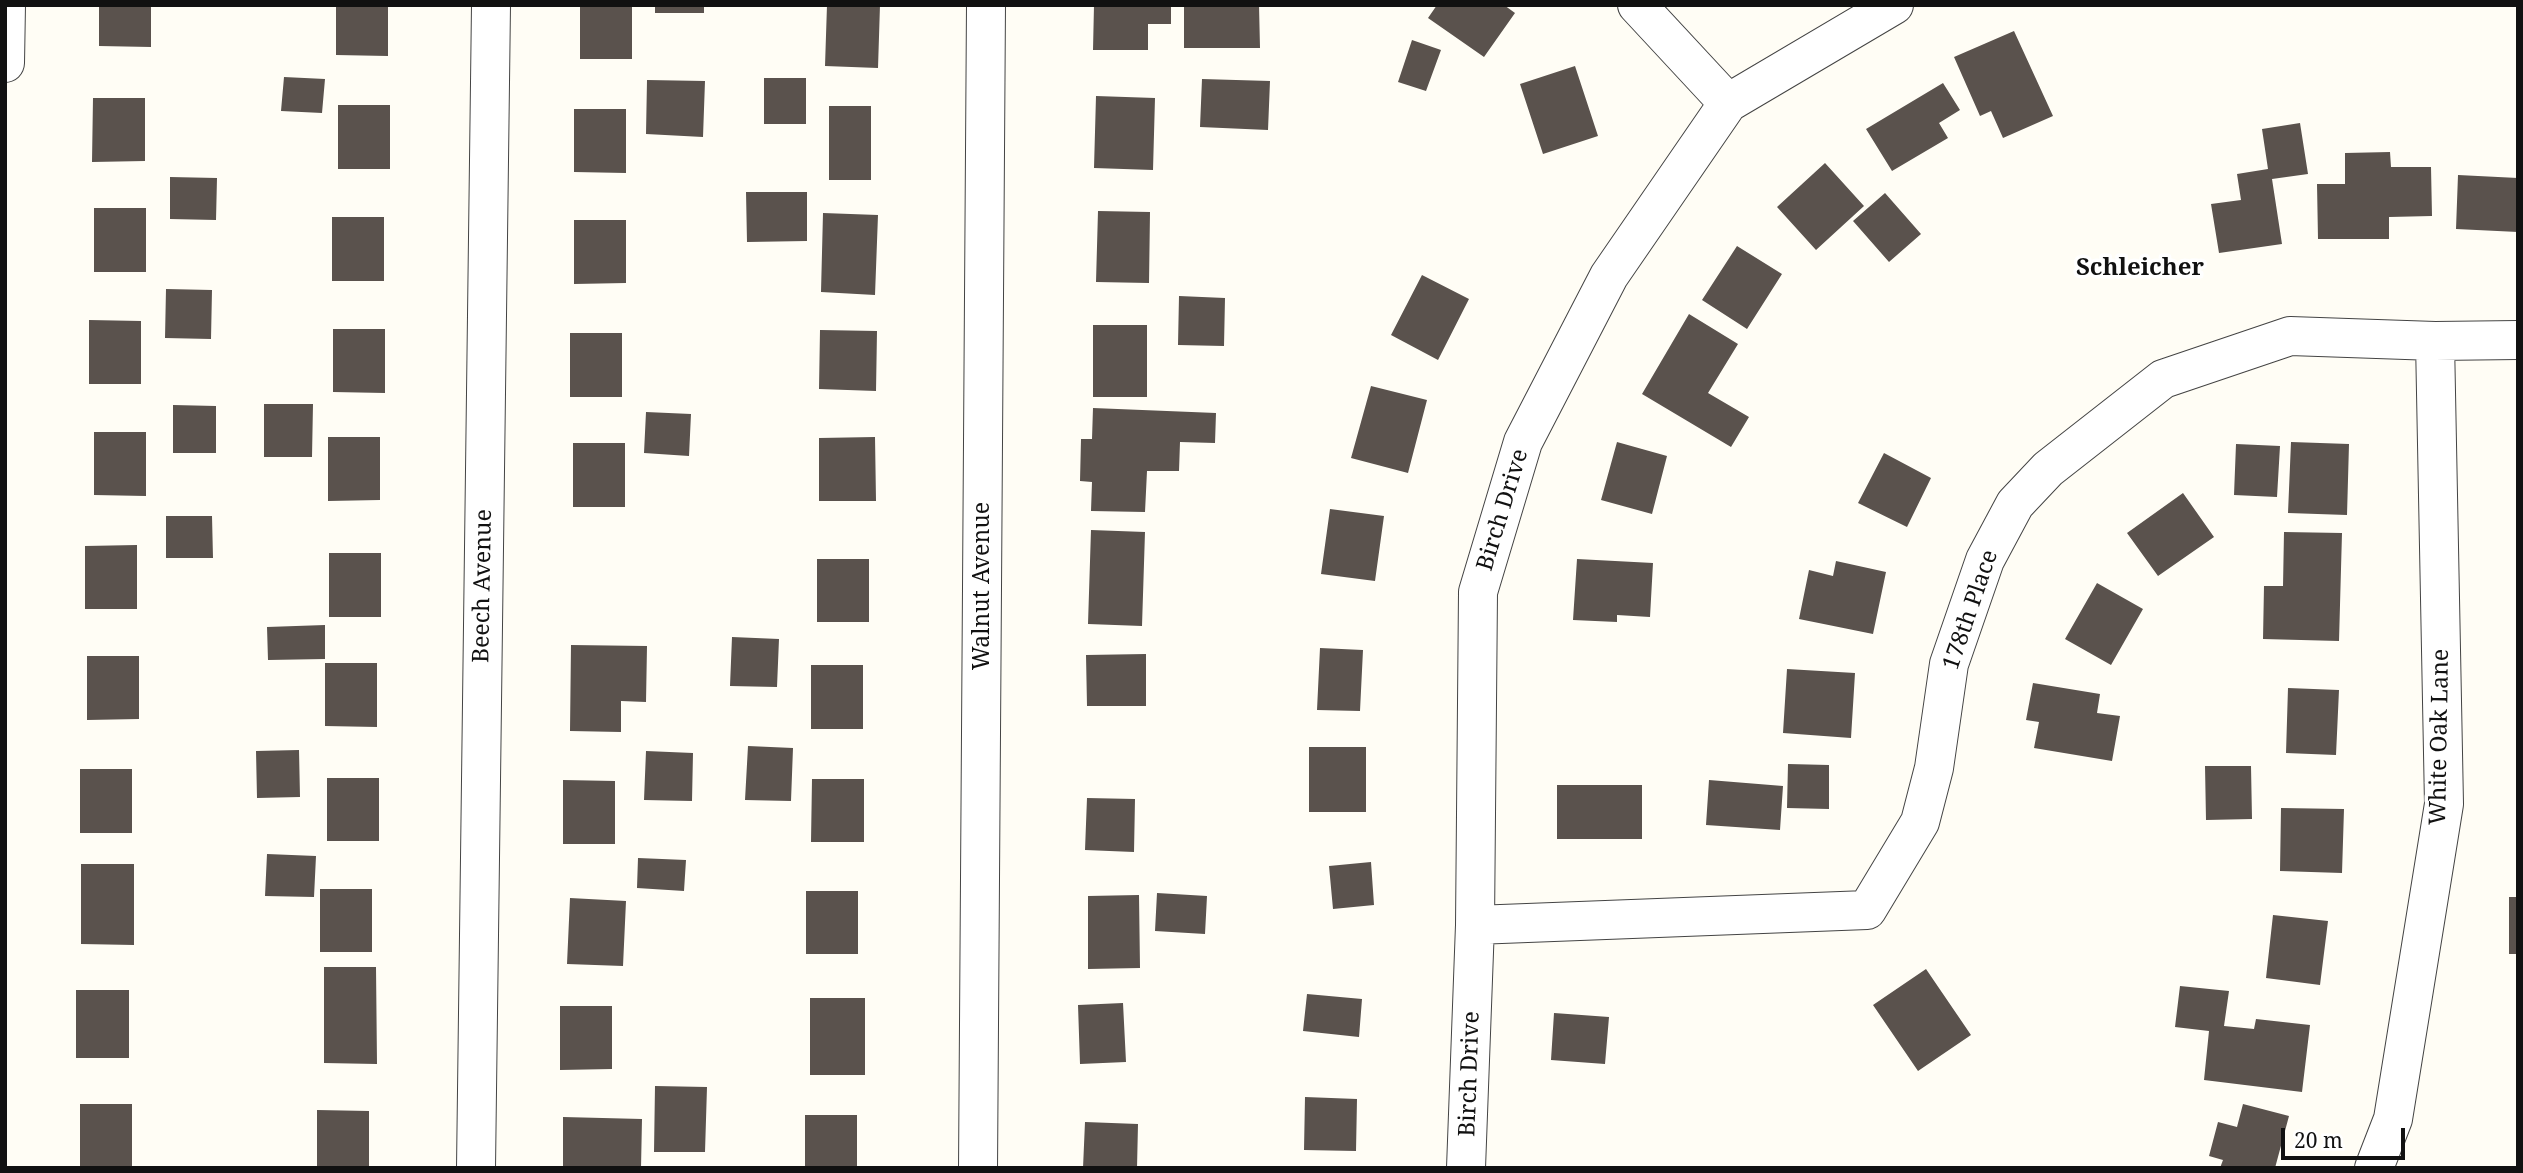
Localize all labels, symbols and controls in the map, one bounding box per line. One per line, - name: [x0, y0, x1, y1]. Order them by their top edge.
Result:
- district label: Schleicher: [2076, 254, 2204, 282]
- street label: Birch Drive: [1471, 446, 1535, 574]
- street label: Walnut Avenue: [968, 502, 996, 670]
- street label: Beech Avenue: [468, 509, 498, 663]
- street label: 178th Place: [1938, 546, 2004, 674]
- street label: White Oak Lane: [2425, 649, 2455, 825]
- street label: Birch Drive: [1454, 1011, 1486, 1137]
- scale bar: [2285, 1114, 2409, 1158]
- text: 20 m: [2294, 1126, 2343, 1154]

